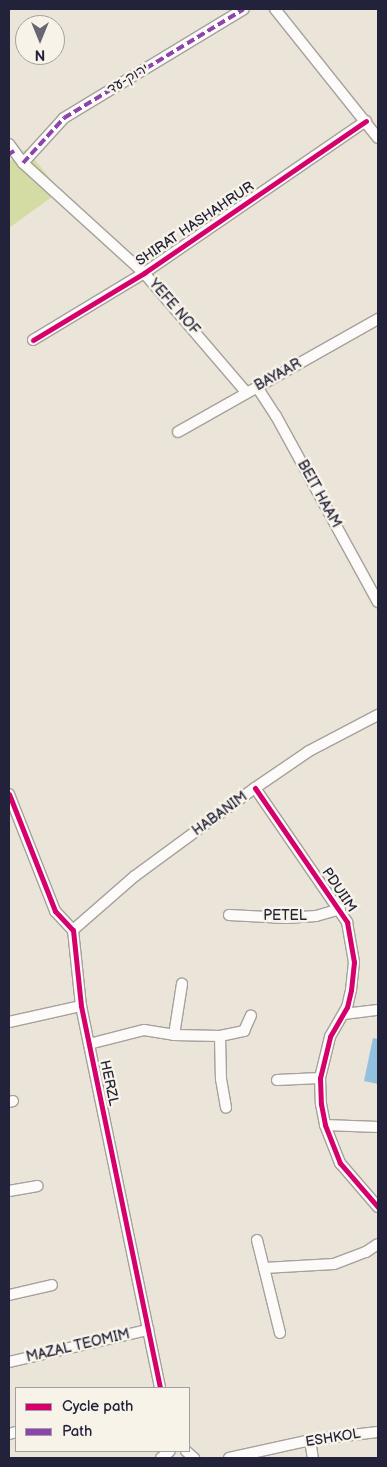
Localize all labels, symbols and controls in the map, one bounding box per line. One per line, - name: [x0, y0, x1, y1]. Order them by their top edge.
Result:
- north arrow: [15, 15, 65, 65]
- text: N: [35, 46, 45, 63]
- street label: ירוק-עד: [104, 60, 152, 98]
- street label: SHIRAT HASHAHRUR: [133, 178, 257, 270]
- street label: YEFE NOF: [145, 276, 203, 338]
- street label: BAYAAR: [252, 355, 304, 395]
- street label: BEIT HAAM: [294, 457, 344, 531]
- street label: HABANIM: [189, 788, 251, 840]
- street label: PDUIIM: [318, 865, 360, 915]
- street label: PETEL: [263, 908, 307, 924]
- street label: HERZL: [96, 1059, 122, 1107]
- street label: MAZAL TEOMIM: [24, 1326, 132, 1366]
- legend: [15, 1387, 190, 1452]
- text: Cycle path: [62, 1397, 133, 1416]
- text: Path: [62, 1422, 92, 1441]
- street label: ESHKOL: [304, 1425, 362, 1451]

